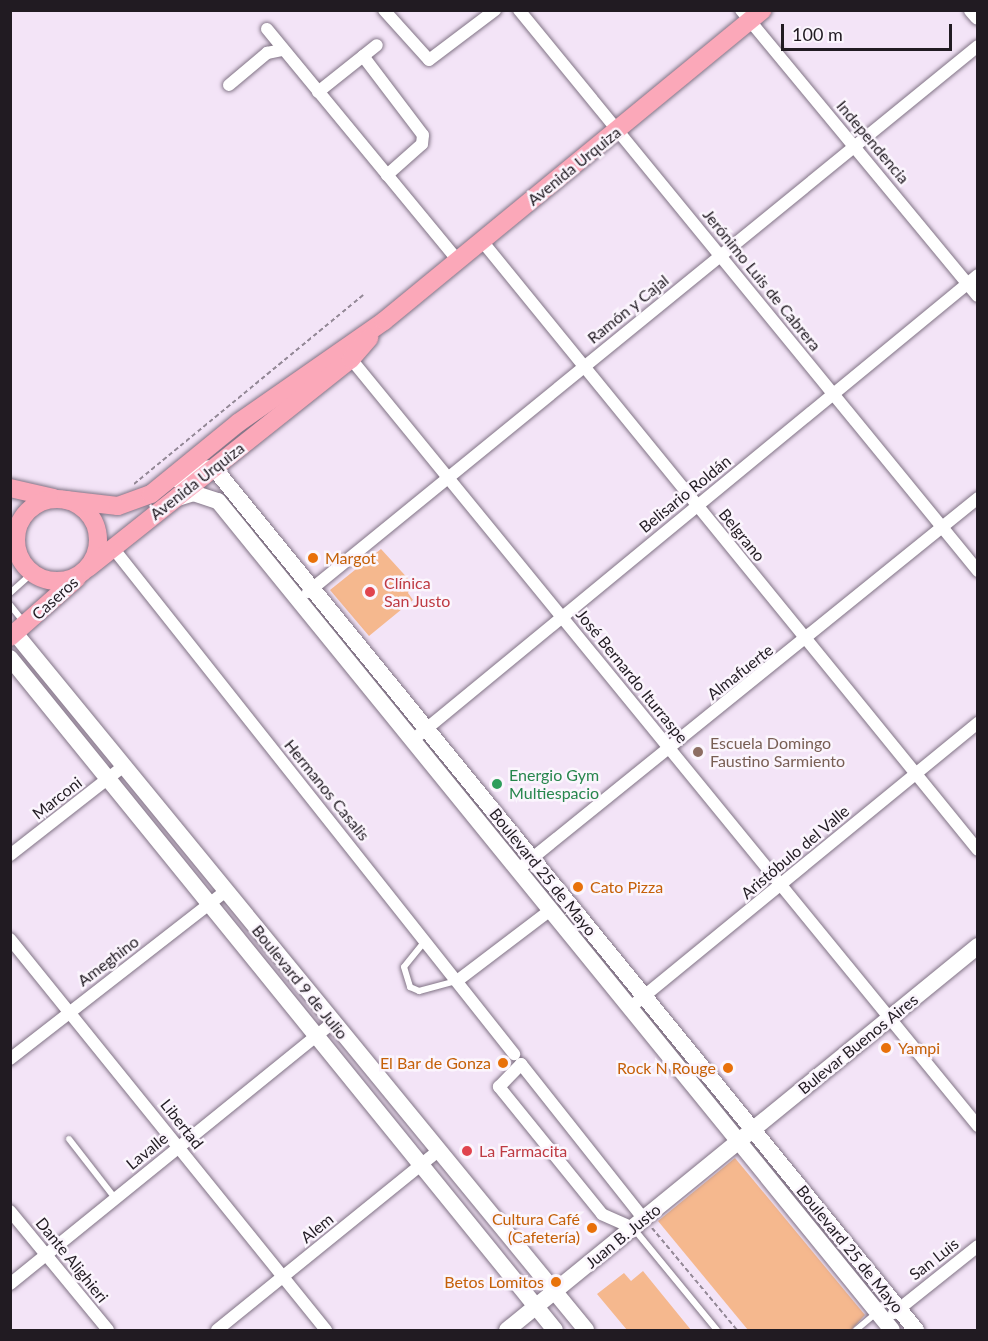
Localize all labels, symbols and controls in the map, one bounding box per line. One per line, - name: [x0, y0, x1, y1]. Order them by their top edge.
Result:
- scale bar: [784, 12, 955, 50]
- text: 100 m: [792, 23, 843, 45]
- street label: Independencia: [833, 96, 913, 188]
- street label: Avenida Urquiza: [524, 123, 624, 209]
- street label: Jerónimo Luis de Cabrera: [699, 205, 825, 355]
- street label: Ramón y Cajal: [583, 270, 673, 348]
- street label: Avenida Urquiza: [146, 438, 248, 524]
- street label: Belisario Roldán: [635, 451, 735, 537]
- street label: Belgrano: [715, 505, 769, 565]
- place label: Margot: [325, 548, 376, 568]
- marker: Margot: [306, 551, 320, 565]
- street label: Caseros: [28, 572, 82, 624]
- place label: Clínica San Justo: [384, 573, 451, 611]
- marker: Clínica San Justo: [361, 583, 379, 601]
- street label: José Bernardo Iturraspe: [572, 605, 692, 747]
- street label: Almafuerte: [703, 640, 777, 704]
- place label: Escuela Domingo Faustino Sarmiento: [710, 733, 845, 771]
- street label: Hermanos Casalis: [280, 736, 374, 844]
- marker: Escuela Domingo Faustino Sarmiento: [691, 745, 705, 759]
- place label: Energio Gym Multiespacio: [509, 765, 599, 803]
- street label: Marconi: [28, 773, 86, 823]
- marker: Energio Gym Multiespacio: [490, 777, 504, 791]
- street label: Aristóbulo del Valle: [737, 801, 853, 903]
- street label: Boulevard 25 de Mayo: [486, 804, 600, 940]
- place label: Cato Pizza: [590, 877, 663, 897]
- marker: Cato Pizza: [571, 880, 585, 894]
- street label: Boulevard 9 de Julio: [248, 921, 352, 1043]
- street label: Ameghino: [74, 932, 142, 990]
- street label: Bulevar Buenos Aires: [794, 990, 922, 1098]
- place label: Yampi: [898, 1038, 940, 1058]
- marker: Yampi: [879, 1041, 893, 1055]
- place label: El Bar de Gonza: [380, 1053, 491, 1073]
- marker: El Bar de Gonza: [496, 1056, 510, 1070]
- place label: Rock N Rouge: [617, 1058, 716, 1078]
- marker: Rock N Rouge: [721, 1061, 735, 1075]
- street label: Libertad: [157, 1095, 207, 1153]
- street label: Lavalle: [122, 1128, 172, 1174]
- place label: La Farmacita: [479, 1141, 567, 1161]
- marker: La Farmacita: [460, 1144, 474, 1158]
- street label: Boulevard 25 de Mayo: [793, 1181, 907, 1317]
- street label: Juan B. Justo: [581, 1200, 665, 1272]
- street label: Alem: [297, 1209, 337, 1247]
- place label: Cultura Café (Cafetería): [492, 1209, 580, 1247]
- street label: Dante Alighieri: [32, 1213, 112, 1307]
- marker: Cultura Café (Cafetería): [585, 1221, 599, 1235]
- street label: San Luis: [906, 1234, 962, 1284]
- place label: Betos Lomitos: [444, 1272, 544, 1292]
- marker: Betos Lomitos: [549, 1275, 563, 1289]

